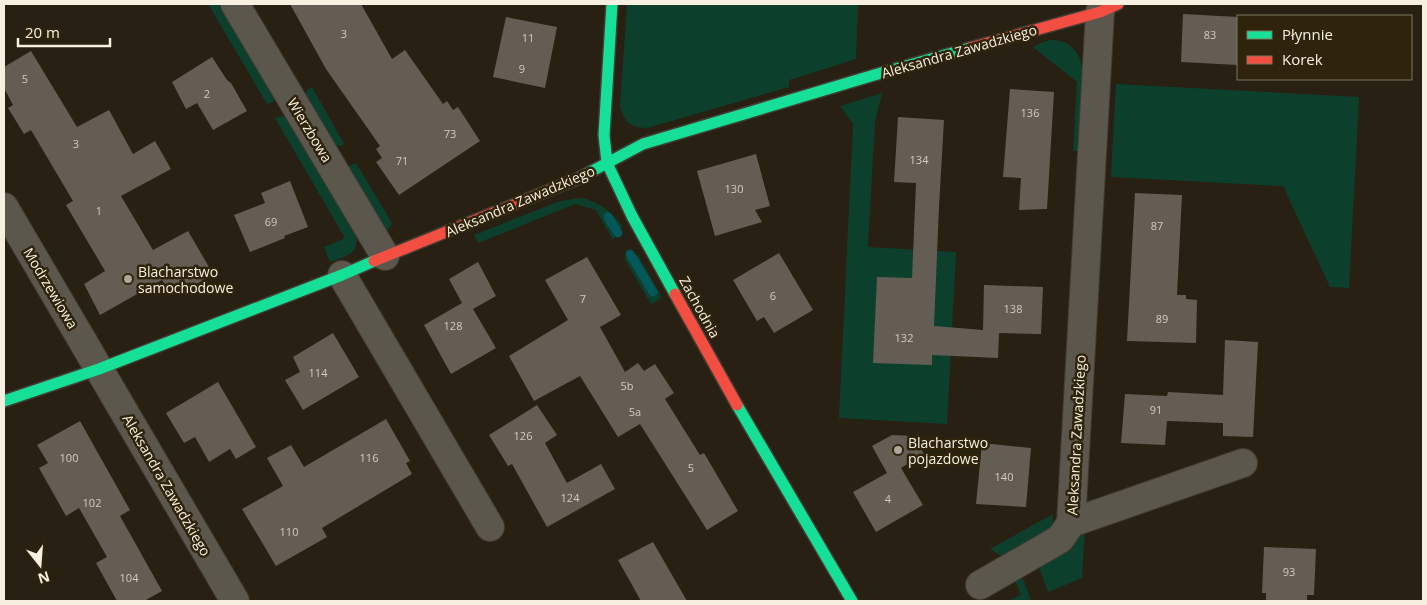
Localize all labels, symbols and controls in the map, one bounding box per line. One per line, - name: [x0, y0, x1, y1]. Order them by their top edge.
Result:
- scale bar: [18, 15, 110, 47]
- legend: [1237, 15, 1412, 80]
- street label: Aleksandra Zawadzkiego: [879, 20, 1039, 82]
- text: 20 m: [25, 22, 60, 42]
- text: Płynnie: [1282, 24, 1333, 44]
- house number: 3: [341, 26, 347, 41]
- house number: 83: [1204, 27, 1216, 42]
- house number: 11: [522, 30, 534, 45]
- text: Korek: [1282, 49, 1323, 69]
- house number: 9: [519, 61, 525, 76]
- house number: 5: [22, 71, 28, 86]
- house number: 2: [204, 86, 210, 101]
- street label: Wierzbowa: [283, 94, 337, 166]
- house number: 136: [1021, 105, 1039, 120]
- house number: 73: [444, 126, 456, 141]
- house number: 3: [73, 136, 79, 151]
- house number: 134: [910, 152, 929, 167]
- house number: 71: [396, 153, 408, 168]
- street label: Aleksandra Zawadzkiego: [442, 161, 598, 241]
- house number: 130: [725, 181, 743, 196]
- house number: 1: [96, 203, 102, 218]
- house number: 69: [265, 214, 277, 229]
- house number: 87: [1151, 218, 1163, 233]
- street label: Modrzewiowa: [19, 244, 83, 332]
- place label: Blacharstwo samochodowe: [138, 262, 233, 297]
- marker: Blacharstwo samochodowe: [122, 273, 134, 285]
- street label: Zachodnia: [675, 273, 725, 341]
- house number: 6: [770, 288, 776, 303]
- house number: 7: [580, 291, 586, 306]
- house number: 138: [1004, 301, 1022, 316]
- house number: 89: [1156, 311, 1168, 326]
- house number: 128: [444, 318, 462, 333]
- house number: 132: [895, 330, 913, 345]
- street label: Aleksandra Zawadzkiego: [1062, 354, 1090, 516]
- house number: 114: [309, 365, 328, 380]
- house number: 5b: [620, 378, 634, 393]
- house number: 91: [1150, 402, 1162, 417]
- house number: 5a: [629, 404, 641, 419]
- street label: Aleksandra Zawadzkiego: [119, 411, 215, 559]
- house number: 126: [514, 428, 532, 443]
- place label: Blacharstwo pojazdowe: [908, 433, 988, 468]
- marker: Blacharstwo pojazdowe: [892, 444, 904, 456]
- house number: 100: [60, 450, 78, 465]
- house number: 116: [360, 450, 378, 465]
- house number: 5: [688, 460, 694, 475]
- house number: 140: [995, 469, 1013, 484]
- house number: 124: [561, 490, 580, 505]
- house number: 4: [885, 491, 892, 506]
- house number: 102: [83, 495, 101, 510]
- house number: 110: [280, 524, 298, 539]
- north arrow: [15, 540, 65, 590]
- house number: 93: [1283, 564, 1295, 579]
- text: N: [36, 567, 52, 589]
- house number: 104: [120, 570, 139, 585]

